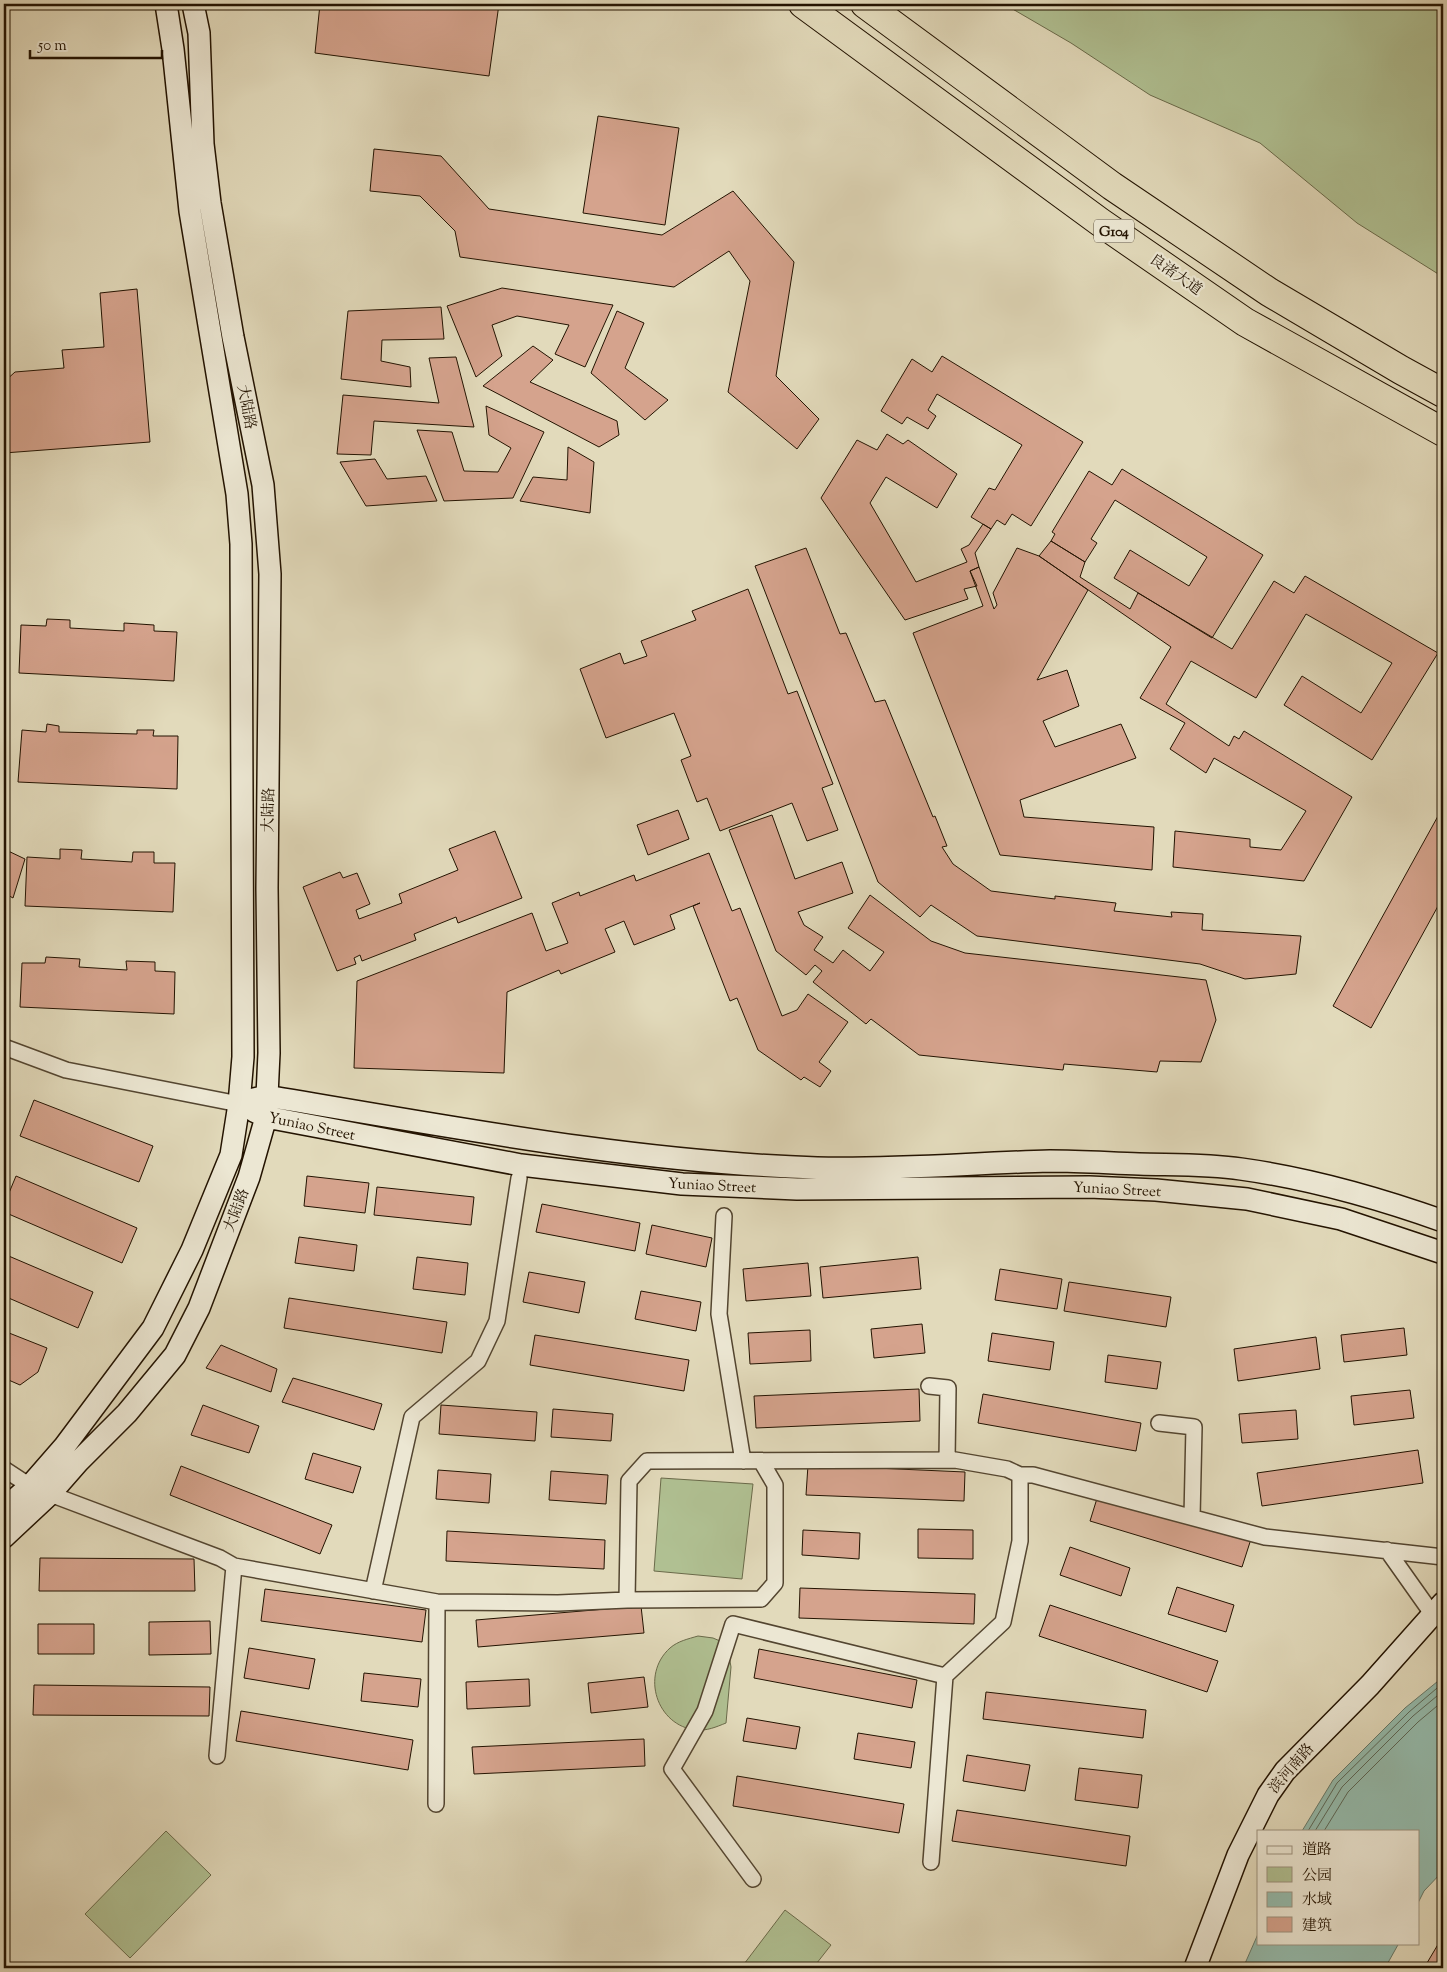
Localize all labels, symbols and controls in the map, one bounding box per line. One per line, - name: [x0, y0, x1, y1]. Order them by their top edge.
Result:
- scale bar: [30, 28, 162, 60]
- text: 50 m: [37, 36, 67, 57]
- road number: G104: [1094, 220, 1134, 242]
- street label: 良渚大道: [1145, 249, 1206, 301]
- street label: 大陆路: [231, 383, 260, 431]
- street label: 大陆路: [259, 787, 280, 833]
- street label: Yuniao Street: [266, 1108, 357, 1147]
- street label: Yuniao Street: [667, 1174, 757, 1199]
- street label: Yuniao Street: [1072, 1178, 1162, 1203]
- street label: 大陆路: [220, 1186, 255, 1235]
- street label: 滨河南路: [1265, 1739, 1320, 1799]
- legend: [1257, 1830, 1420, 1944]
- text: 道路: [1302, 1840, 1332, 1861]
- text: 公园: [1302, 1866, 1332, 1887]
- text: 水域: [1302, 1890, 1332, 1911]
- text: 建筑: [1302, 1916, 1332, 1937]

